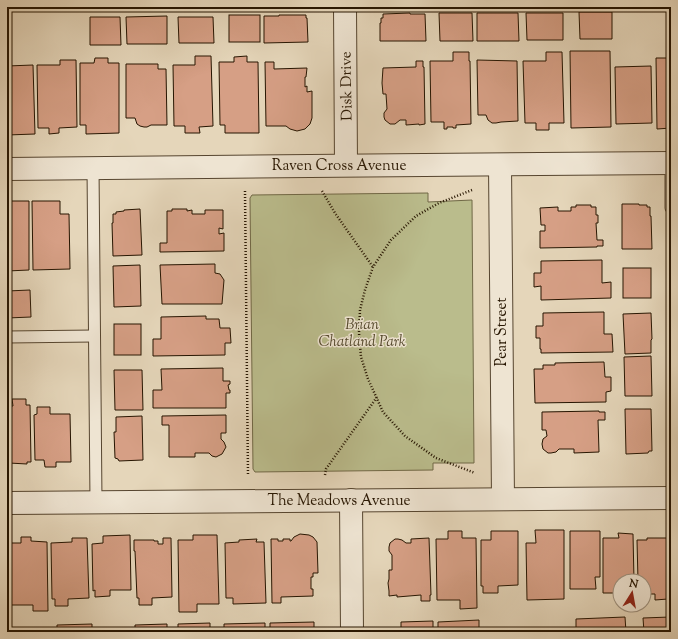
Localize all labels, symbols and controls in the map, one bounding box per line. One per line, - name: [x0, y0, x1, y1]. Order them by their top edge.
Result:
- street label: Disk Drive: [336, 51, 359, 121]
- street label: Raven Cross Avenue: [272, 156, 406, 177]
- street label: Pear Street: [492, 297, 513, 367]
- park label: Brian Chatland Park: [318, 315, 406, 353]
- street label: The Meadows Avenue: [267, 491, 411, 512]
- north arrow: [612, 573, 652, 613]
- text: N: [627, 575, 640, 593]

